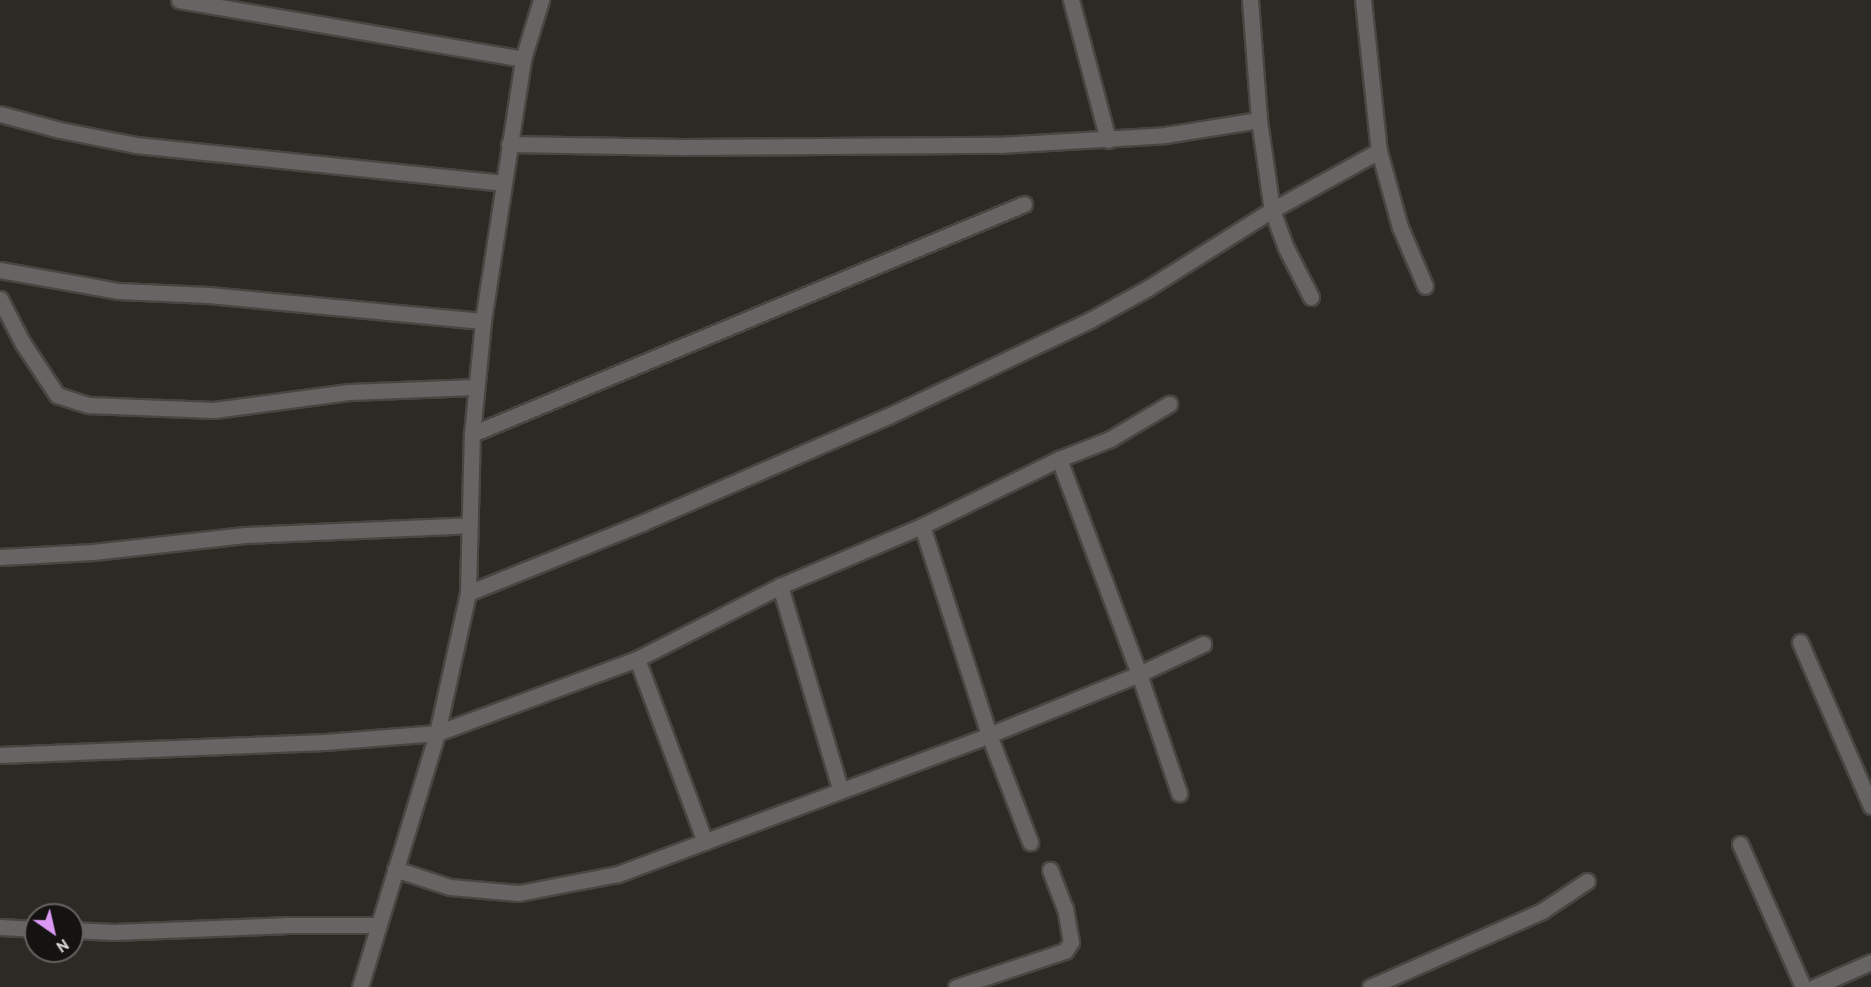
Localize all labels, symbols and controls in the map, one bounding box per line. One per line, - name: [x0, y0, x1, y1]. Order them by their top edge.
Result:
- north arrow: [24, 903, 84, 963]
- text: N: [53, 935, 73, 957]

